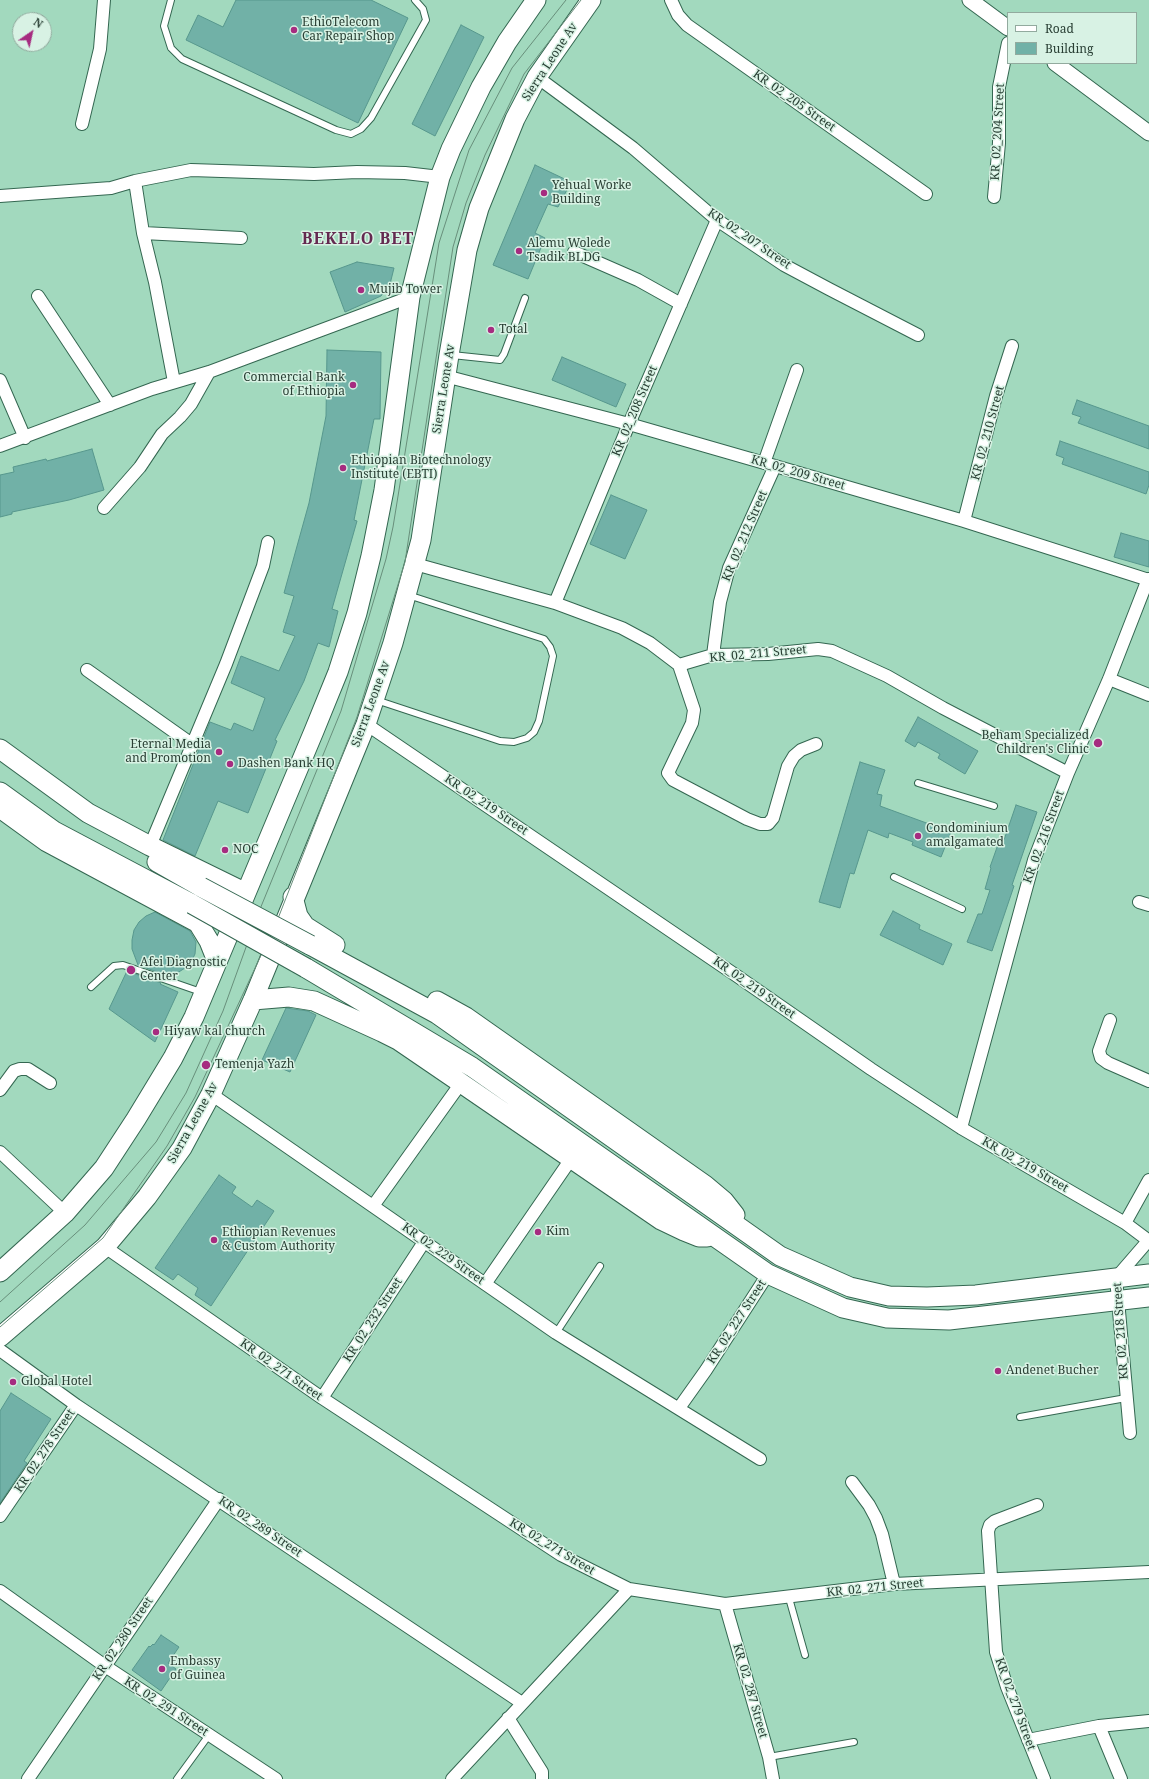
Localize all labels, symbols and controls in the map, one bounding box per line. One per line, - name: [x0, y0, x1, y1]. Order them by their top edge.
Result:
- north arrow: [12, 12, 52, 52]
- legend: [1007, 12, 1137, 64]
- text: N: [31, 14, 46, 31]
- place label: EthioTelecom Car Repair Shop: [302, 16, 394, 44]
- street label: Sierra Leone Av: [519, 20, 581, 104]
- text: Road: [1045, 20, 1074, 37]
- marker: EthioTelecom Car Repair Shop: [289, 25, 299, 35]
- text: Building: [1045, 40, 1093, 57]
- street label: KR_02_205 Street: [750, 67, 838, 135]
- street label: KR_02_204 Street: [988, 83, 1008, 181]
- place label: Yehual Worke Building: [552, 179, 632, 207]
- marker: Yehual Worke Building: [539, 188, 549, 198]
- street label: KR_02_207 Street: [705, 206, 793, 272]
- district label: BEKELO BET: [302, 229, 414, 249]
- place label: Alemu Wolede Tsadik BLDG: [527, 237, 610, 265]
- marker: Alemu Wolede Tsadik BLDG: [514, 246, 524, 256]
- place label: Mujib Tower: [369, 283, 442, 297]
- marker: Mujib Tower: [356, 285, 366, 295]
- place label: Total: [499, 323, 527, 337]
- marker: Total: [486, 325, 496, 335]
- street label: Sierra Leone Av: [430, 343, 458, 435]
- street label: KR_02_208 Street: [609, 363, 661, 459]
- place label: Commercial Bank of Ethiopia: [243, 371, 345, 399]
- marker: Commercial Bank of Ethiopia: [348, 380, 358, 390]
- street label: KR_02_210 Street: [968, 384, 1008, 482]
- street label: KR_02_209 Street: [749, 453, 847, 493]
- place label: Ethiopian Biotechnology Institute (EBTI): [351, 454, 491, 482]
- marker: Ethiopian Biotechnology Institute (EBTI): [338, 463, 348, 473]
- street label: KR_02_212 Street: [719, 488, 771, 584]
- street label: KR_02_211 Street: [709, 643, 807, 665]
- street label: Sierra Leone Av: [349, 659, 393, 749]
- place label: Beham Specialized Children's Clinic: [982, 729, 1089, 757]
- marker: Beham Specialized Children's Clinic: [1092, 737, 1104, 749]
- place label: Eternal Media and Promotion: [125, 738, 211, 766]
- marker: Eternal Media and Promotion: [214, 747, 224, 757]
- place label: Dashen Bank HQ: [238, 757, 335, 771]
- marker: Dashen Bank HQ: [225, 759, 235, 769]
- street label: KR_02_219 Street: [442, 772, 530, 838]
- street label: KR_02_216 Street: [1021, 789, 1067, 885]
- place label: Condominium amalgamated: [926, 822, 1008, 850]
- marker: Condominium amalgamated: [913, 831, 923, 841]
- place label: NOC: [233, 843, 258, 857]
- marker: NOC: [220, 845, 230, 855]
- street label: KR_02_219 Street: [710, 954, 798, 1022]
- place label: Afei Diagnostic Center: [140, 956, 226, 984]
- marker: Afei Diagnostic Center: [125, 964, 137, 976]
- place label: Hiyaw kal church: [164, 1025, 265, 1039]
- marker: Hiyaw kal church: [151, 1027, 161, 1037]
- place label: Temenja Yazh: [215, 1058, 294, 1072]
- marker: Temenja Yazh: [200, 1059, 212, 1071]
- street label: Sierra Leone Av: [165, 1080, 221, 1166]
- street label: KR_02_219 Street: [979, 1134, 1071, 1196]
- street label: KR_02_229 Street: [399, 1220, 487, 1288]
- place label: Kim: [546, 1225, 570, 1239]
- place label: Ethiopian Revenues & Custom Authority: [222, 1226, 336, 1254]
- marker: Kim: [533, 1227, 543, 1237]
- marker: Ethiopian Revenues & Custom Authority: [209, 1235, 219, 1245]
- street label: KR_02_232 Street: [340, 1275, 406, 1365]
- street label: KR_02_227 Street: [704, 1277, 770, 1367]
- street label: KR_02_218 Street: [1110, 1282, 1132, 1380]
- street label: KR_02_271 Street: [237, 1336, 325, 1404]
- place label: Andenet Bucher: [1006, 1364, 1099, 1378]
- marker: Andenet Bucher: [993, 1366, 1003, 1376]
- place label: Global Hotel: [21, 1375, 92, 1389]
- marker: Global Hotel: [8, 1377, 18, 1387]
- street label: KR_02_278 Street: [12, 1407, 78, 1495]
- street label: KR_02_289 Street: [216, 1494, 304, 1560]
- street label: KR_02_271 Street: [507, 1516, 597, 1578]
- street label: KR_02_271 Street: [826, 1576, 924, 1600]
- street label: KR_02_280 Street: [90, 1595, 156, 1683]
- street label: KR_02_287 Street: [730, 1642, 770, 1740]
- place label: Embassy of Guinea: [170, 1655, 225, 1683]
- street label: KR_02_279 Street: [992, 1656, 1038, 1752]
- marker: Embassy of Guinea: [157, 1664, 167, 1674]
- street label: KR_02_291 Street: [121, 1674, 211, 1740]

